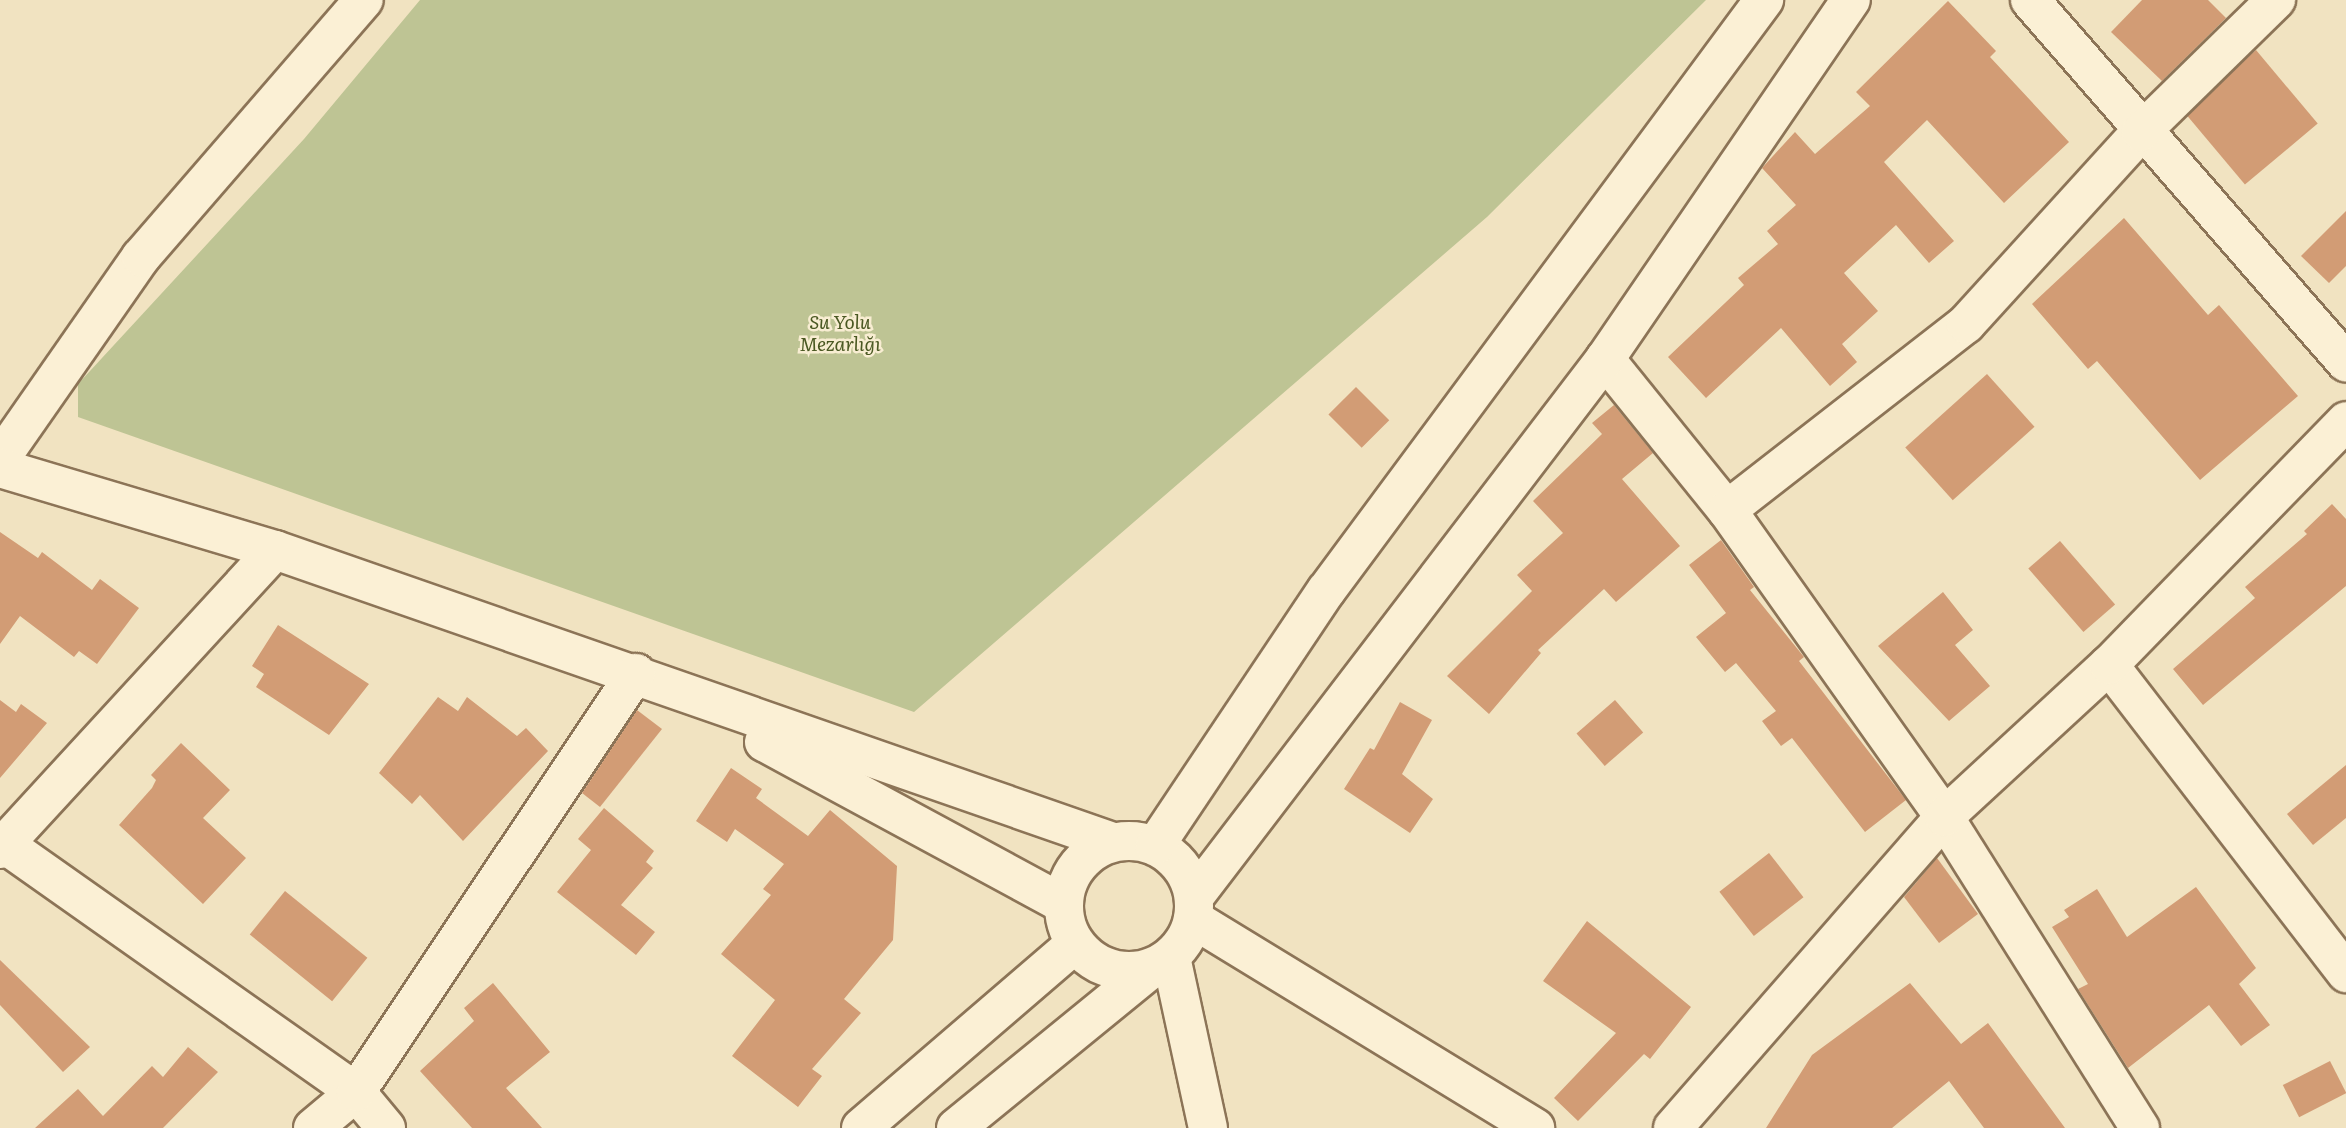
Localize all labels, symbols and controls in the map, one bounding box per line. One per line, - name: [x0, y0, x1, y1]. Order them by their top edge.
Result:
- park label: Su Yolu Mezarlığı: [799, 311, 881, 355]

